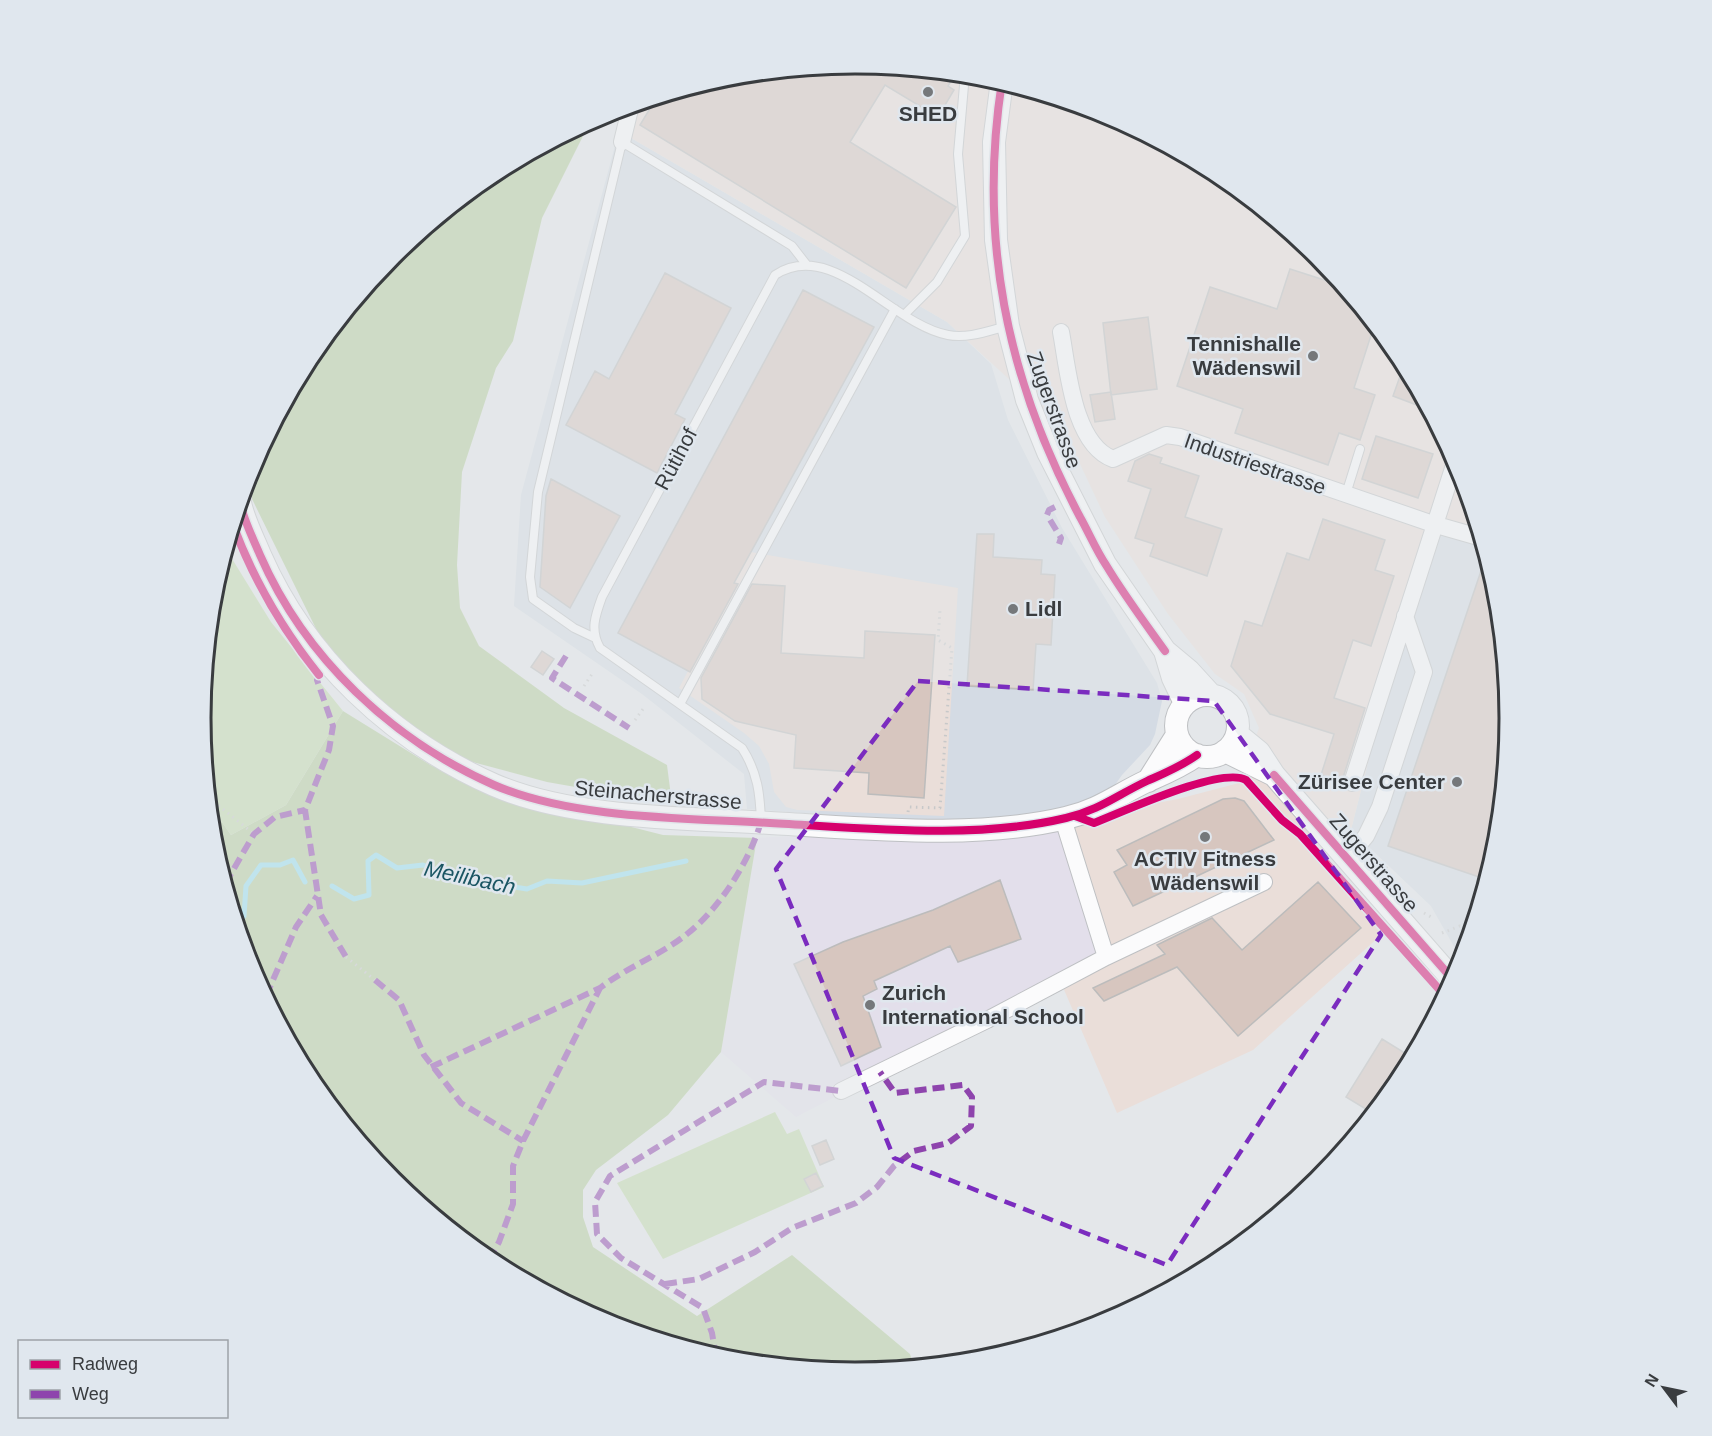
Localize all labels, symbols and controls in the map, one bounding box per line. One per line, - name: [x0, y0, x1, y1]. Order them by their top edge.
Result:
- marker: SHED: [921, 85, 935, 99]
- place label: SHED: [899, 102, 957, 125]
- place label: Tennishalle Wädenswil: [1187, 332, 1301, 379]
- street label: Zugerstrasse: [1023, 348, 1086, 471]
- marker: Tennishalle Wädenswil: [1306, 349, 1320, 363]
- street label: Rütihof: [650, 424, 701, 494]
- street label: Industriestrasse: [1181, 429, 1329, 499]
- place label: Lidl: [1025, 597, 1062, 620]
- marker: Lidl: [1006, 602, 1020, 616]
- place label: Zürisee Center: [1298, 770, 1445, 793]
- marker: Zürisee Center: [1450, 775, 1464, 789]
- street label: Steinacherstrasse: [573, 776, 743, 813]
- street label: Zugerstrasse: [1325, 809, 1423, 916]
- marker: ACTIV Fitness Wädenswil: [1198, 830, 1212, 844]
- place label: ACTIV Fitness Wädenswil: [1134, 847, 1276, 894]
- water label: Meilibach: [422, 856, 518, 899]
- place label: Zurich International School: [882, 981, 1084, 1028]
- marker: Zurich International School: [863, 998, 877, 1012]
- legend: [18, 1340, 228, 1418]
- text: Radweg: [72, 1354, 138, 1374]
- north arrow: [1634, 1358, 1694, 1418]
- text: N: [1641, 1371, 1662, 1390]
- text: Weg: [72, 1384, 109, 1404]

